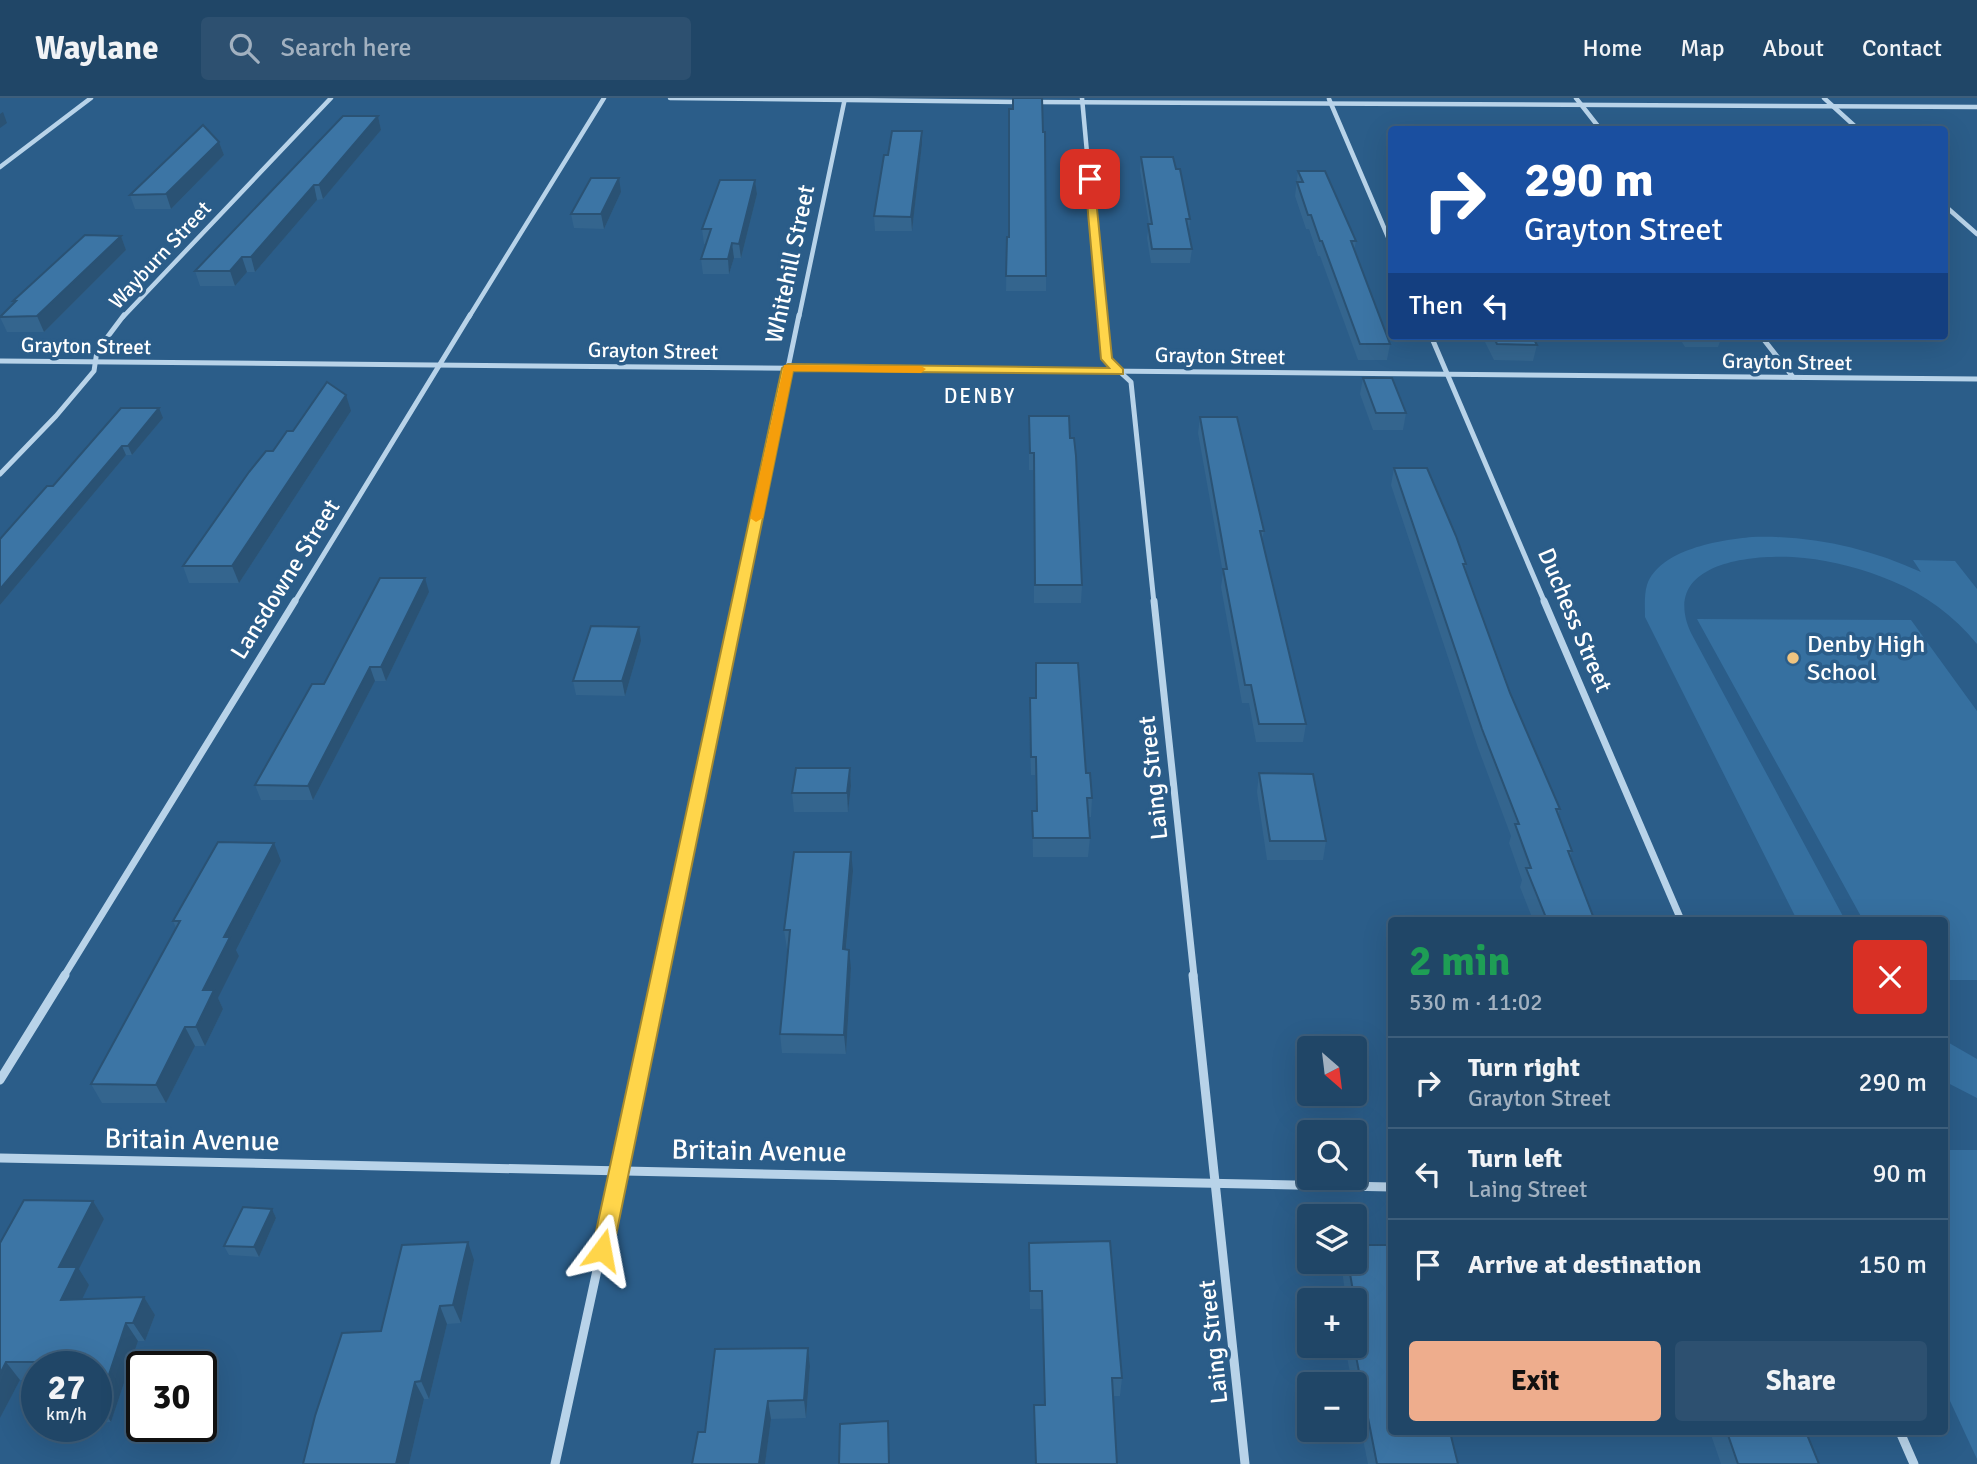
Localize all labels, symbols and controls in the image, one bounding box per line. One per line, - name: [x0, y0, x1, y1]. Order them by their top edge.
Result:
- search box: [201, 17, 691, 80]
- text: Waylane: [35, 28, 159, 69]
- icon: search: [225, 29, 263, 67]
- text: Search here: [281, 32, 412, 64]
- text: Home: [1582, 33, 1642, 63]
- text: Map: [1680, 33, 1725, 63]
- text: About: [1763, 33, 1824, 63]
- text: Contact: [1862, 33, 1942, 63]
- pin: [1060, 149, 1120, 209]
- text: 290 m: [1524, 150, 1654, 210]
- icon: right: [1409, 154, 1500, 245]
- icon: arrive: [1071, 160, 1109, 198]
- street label: Whitehill Street: [759, 182, 821, 346]
- street label: Wayburn Street: [103, 196, 217, 314]
- text: Grayton Street: [1524, 210, 1723, 249]
- icon: left: [1477, 287, 1515, 325]
- text: Then: [1409, 290, 1463, 322]
- street label: Grayton Street: [21, 332, 151, 360]
- street label: Grayton Street: [588, 337, 718, 365]
- street label: Grayton Street: [1155, 342, 1285, 370]
- street label: Grayton Street: [1722, 348, 1852, 376]
- district label: DENBY: [944, 383, 1016, 409]
- street label: Lansdowne Street: [224, 493, 346, 665]
- street label: Duchess Street: [1531, 543, 1619, 697]
- place label: Denby High School: [1807, 629, 1925, 687]
- marker: Denby High School: [1785, 650, 1801, 666]
- street label: Laing Street: [1132, 714, 1174, 842]
- text: 2 min: [1409, 936, 1510, 987]
- button: close: [1853, 940, 1927, 1014]
- text: 530 m · 11:02: [1409, 988, 1543, 1017]
- north arrow: [1297, 1036, 1367, 1106]
- map controls: [1297, 1036, 1367, 1442]
- text: Turn right: [1468, 1052, 1580, 1084]
- icon: right: [1409, 1064, 1447, 1102]
- text: 290 m: [1858, 1067, 1927, 1099]
- text: Grayton Street: [1468, 1084, 1611, 1113]
- button: search: [1297, 1120, 1367, 1190]
- street label: Britain Avenue: [104, 1121, 280, 1159]
- street label: Britain Avenue: [671, 1132, 847, 1170]
- text: Turn left: [1468, 1143, 1562, 1175]
- icon: left: [1409, 1155, 1447, 1193]
- text: 90 m: [1872, 1158, 1927, 1190]
- text: Laing Street: [1468, 1175, 1587, 1204]
- button: layers: [1297, 1204, 1367, 1274]
- position arrow: [565, 1213, 639, 1287]
- icon: arrive: [1409, 1246, 1447, 1284]
- text: Arrive at destination: [1468, 1249, 1701, 1281]
- text: 150 m: [1858, 1249, 1927, 1281]
- street label: Laing Street: [1192, 1278, 1234, 1406]
- button: +: [1297, 1288, 1367, 1358]
- button: Exit: [1409, 1341, 1661, 1421]
- button: Share: [1675, 1341, 1927, 1421]
- speed limit sign: 30: [126, 1351, 217, 1442]
- text: 27: [48, 1366, 85, 1409]
- button: −: [1297, 1372, 1367, 1442]
- text: km/h: [46, 1403, 87, 1425]

